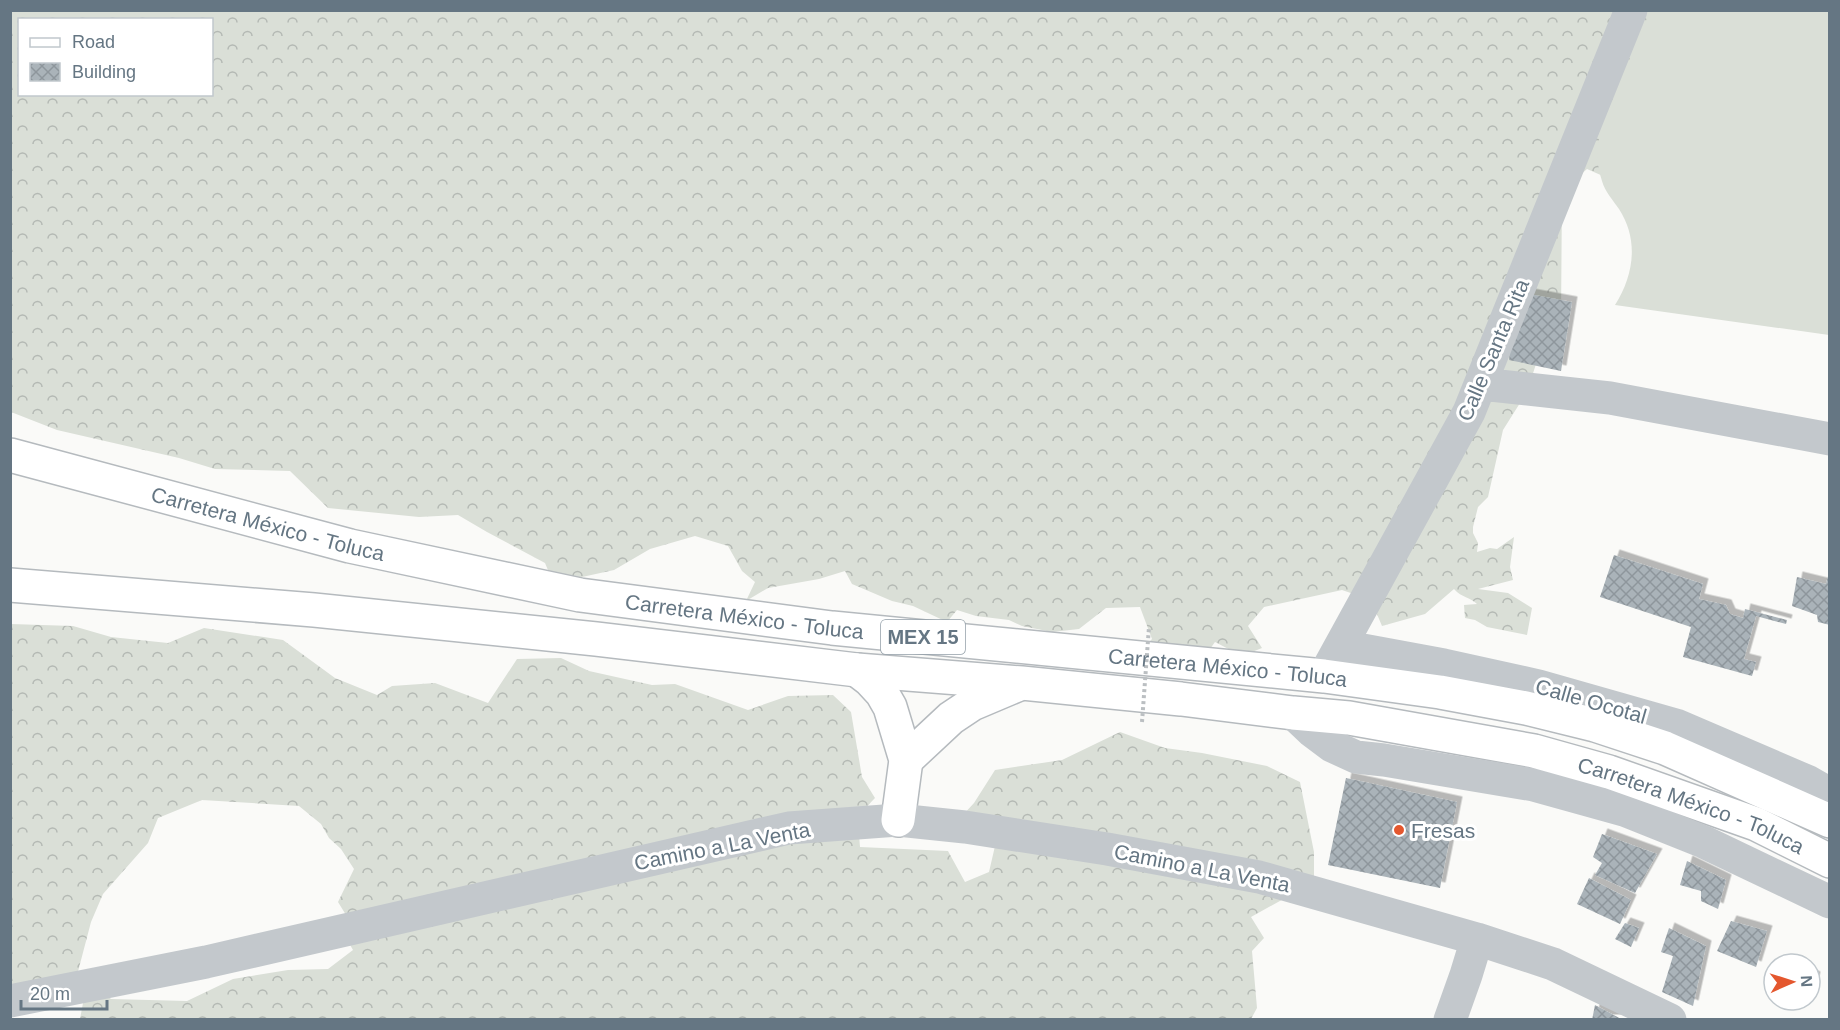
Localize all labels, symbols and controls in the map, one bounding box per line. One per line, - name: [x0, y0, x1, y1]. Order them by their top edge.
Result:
- legend: [18, 18, 213, 96]
- text: Road: [72, 32, 115, 52]
- text: Building: [72, 62, 136, 82]
- street label: Calle Santa Rita: [1453, 275, 1533, 424]
- street label: Carretera México - Toluca: [149, 482, 387, 565]
- street label: Carretera México - Toluca: [624, 590, 865, 643]
- road number: MEX 15: [881, 620, 965, 654]
- street label: Carretera México - Toluca: [1107, 644, 1349, 691]
- street label: Calle Ocotal: [1533, 674, 1649, 728]
- street label: Carretera México - Toluca: [1575, 752, 1808, 858]
- street label: Camino a La Venta: [632, 818, 812, 874]
- place label: Fresas: [1411, 819, 1475, 842]
- marker: Fresas: [1392, 823, 1406, 837]
- street label: Camino a La Venta: [1112, 840, 1292, 896]
- north arrow: [1762, 952, 1822, 1012]
- scale bar: [21, 973, 106, 1011]
- text: N: [1798, 975, 1815, 987]
- text: 20 m: [30, 984, 70, 1004]

